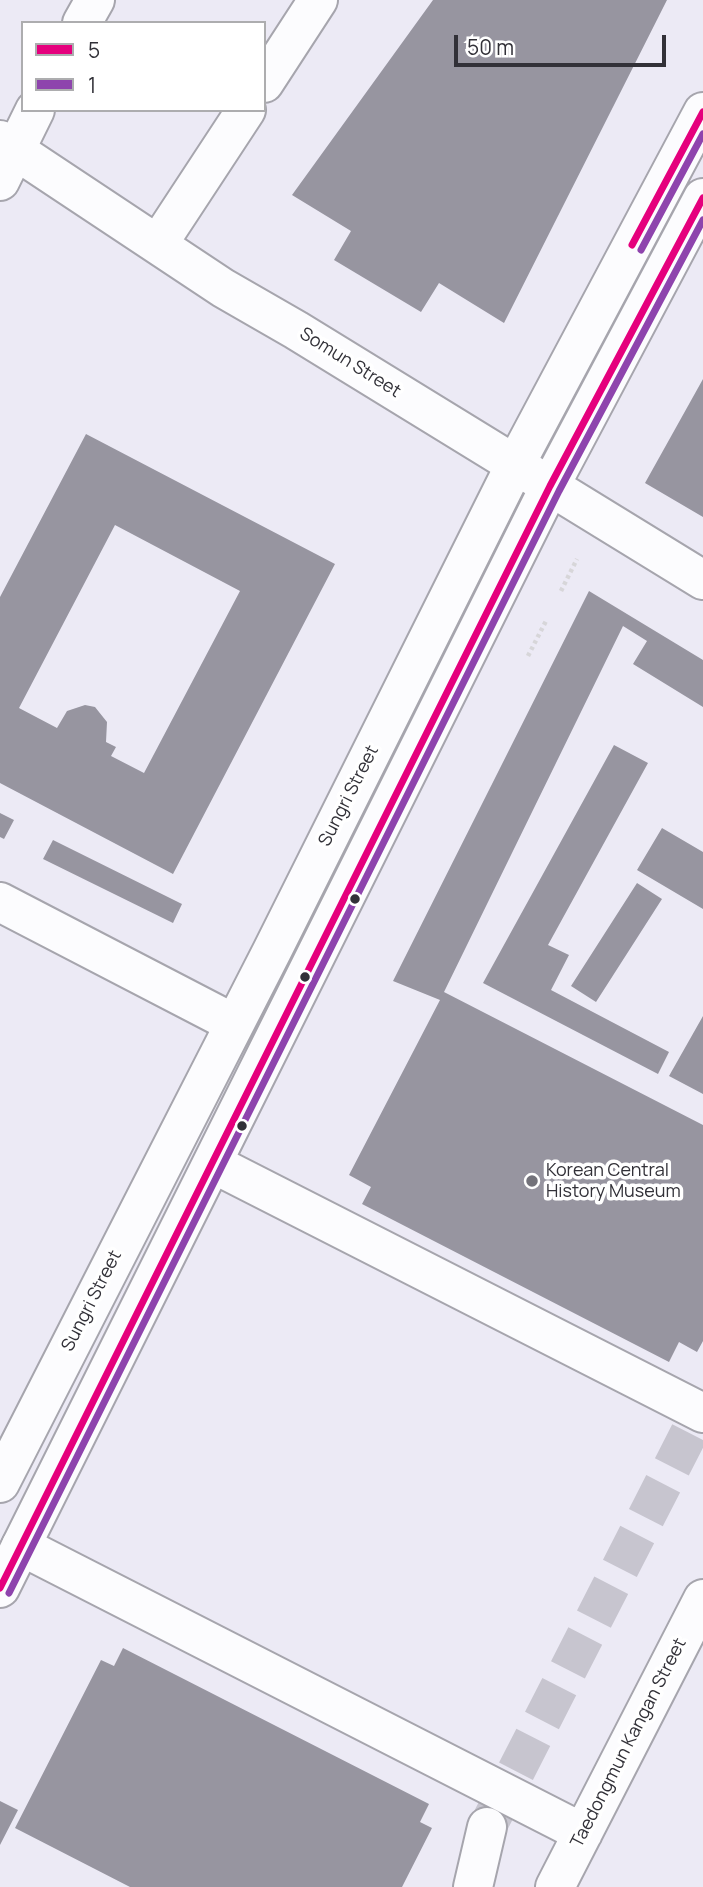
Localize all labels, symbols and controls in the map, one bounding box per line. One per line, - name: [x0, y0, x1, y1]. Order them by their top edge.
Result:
- legend: [21, 21, 266, 112]
- scale bar: [458, 21, 670, 65]
- text: 50 m: [467, 33, 514, 61]
- text: 5: [88, 36, 100, 64]
- text: 1: [88, 71, 96, 99]
- street label: Somun Street: [296, 323, 404, 403]
- street label: Sungri Street: [314, 742, 384, 850]
- unlabelled marker: [348, 892, 362, 906]
- unlabelled marker: [298, 970, 312, 984]
- unlabelled marker: [235, 1119, 249, 1133]
- place label: Korean Central History Museum: [546, 1160, 681, 1202]
- marker: Korean Central History Museum: [524, 1173, 540, 1189]
- street label: Sungri Street: [57, 1247, 127, 1355]
- street label: Taedongmun Kangan Street: [567, 1635, 691, 1851]

